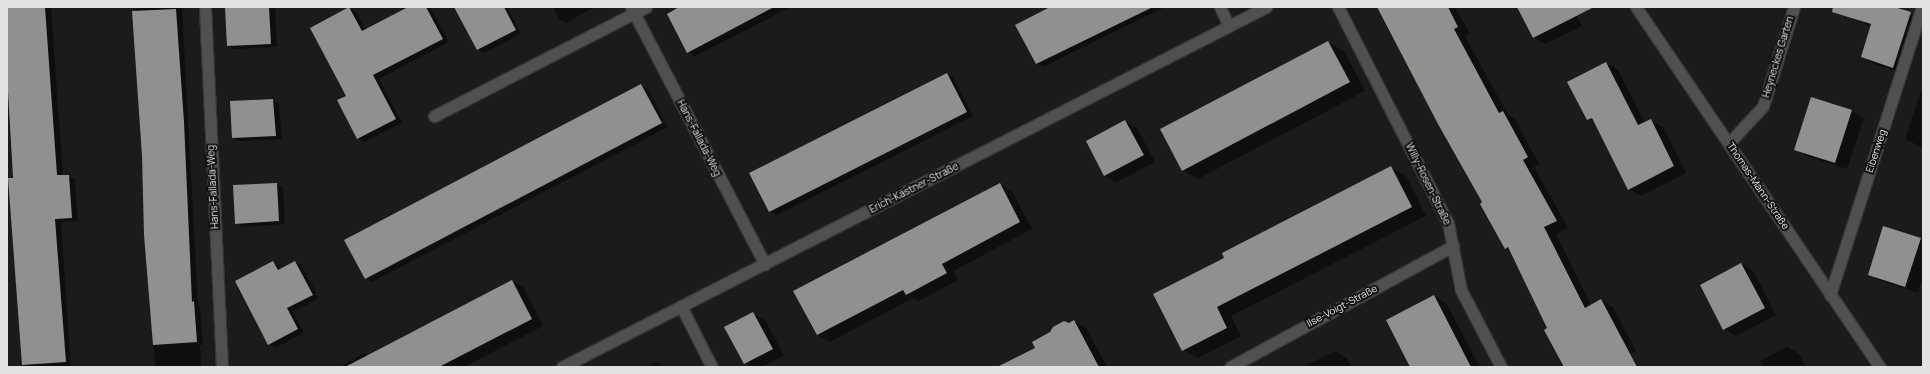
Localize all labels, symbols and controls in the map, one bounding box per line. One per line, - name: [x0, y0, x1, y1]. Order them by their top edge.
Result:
- street label: Heyneckes Garten: [1760, 15, 1796, 99]
- street label: Hans-Fallada-Weg: [675, 98, 723, 178]
- street label: Eibenweg: [1863, 128, 1889, 174]
- street label: Thomas-Mann-Straße: [1724, 140, 1792, 232]
- street label: Willy-Rosen-Straße: [1403, 141, 1453, 227]
- street label: Hans-Fallada-Weg: [205, 145, 221, 229]
- street label: Erich-Kästner-Straße: [867, 160, 961, 216]
- street label: Ilse-Voigt-Straße: [1305, 282, 1379, 330]

